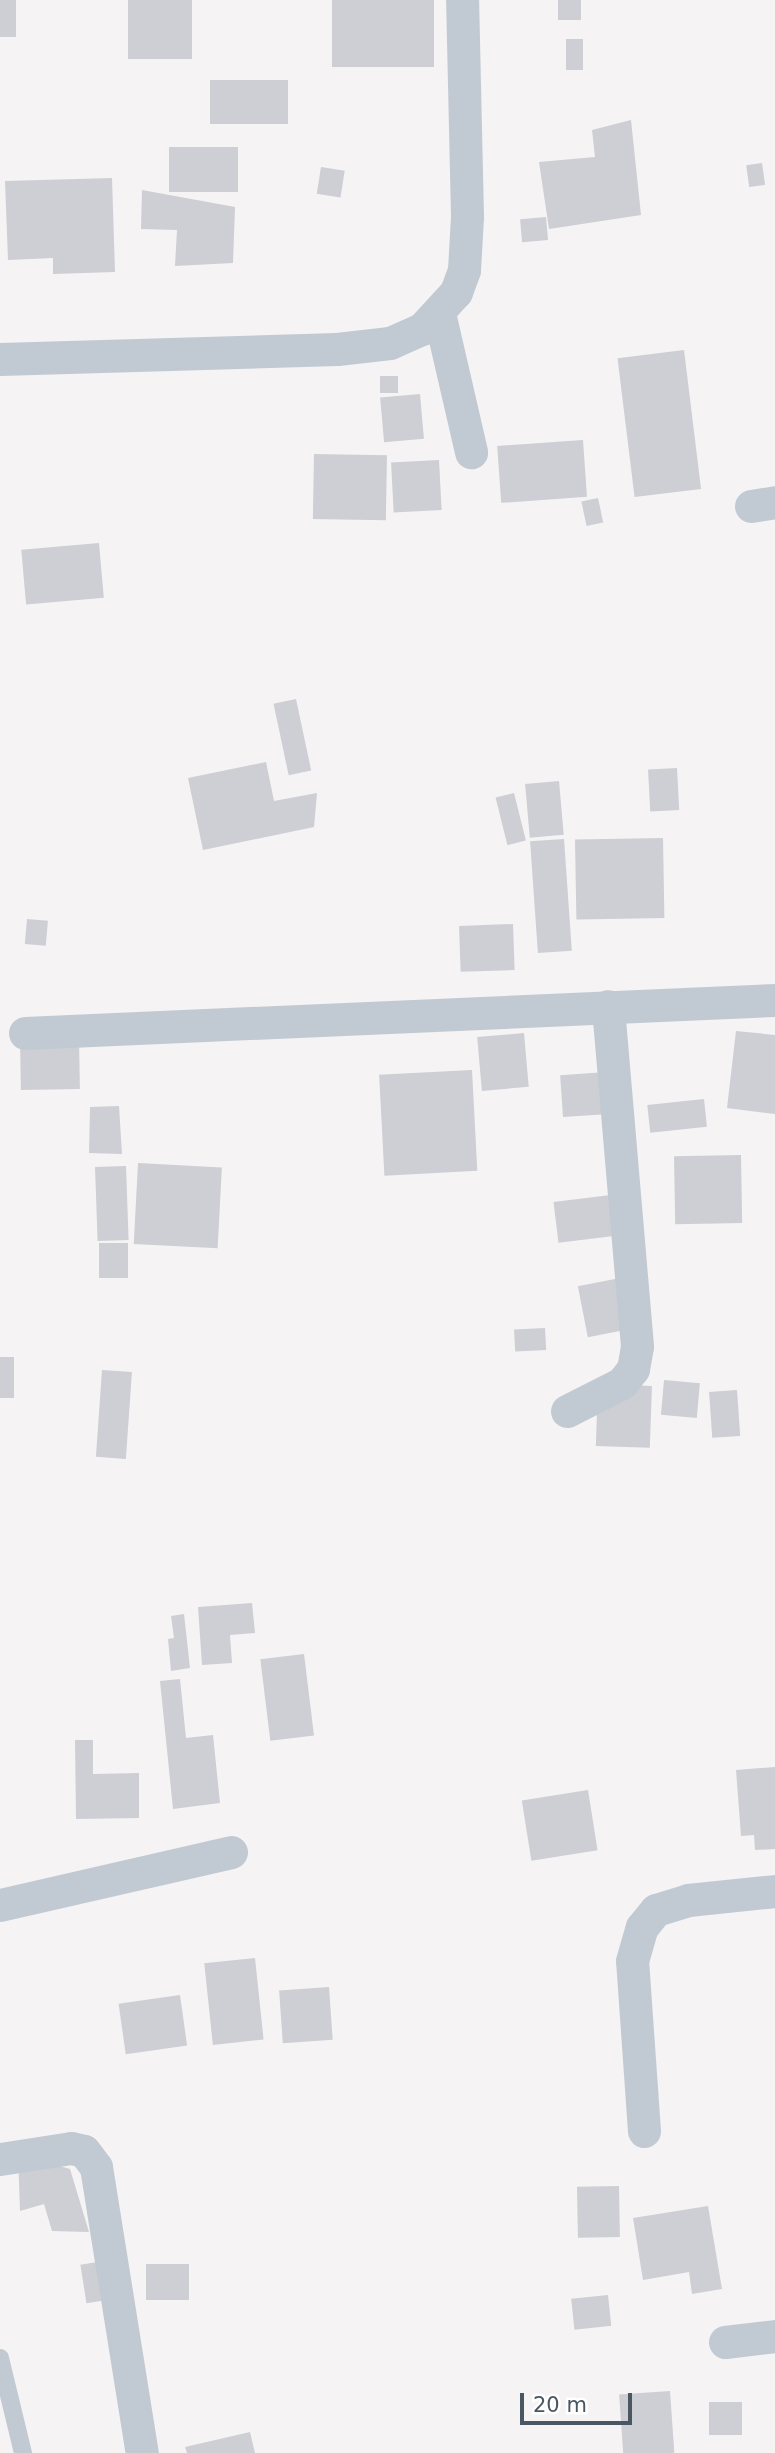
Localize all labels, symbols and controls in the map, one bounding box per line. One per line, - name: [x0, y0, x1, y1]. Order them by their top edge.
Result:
- scale bar: [523, 2380, 635, 2424]
- text: 20 m: [533, 2393, 587, 2417]

